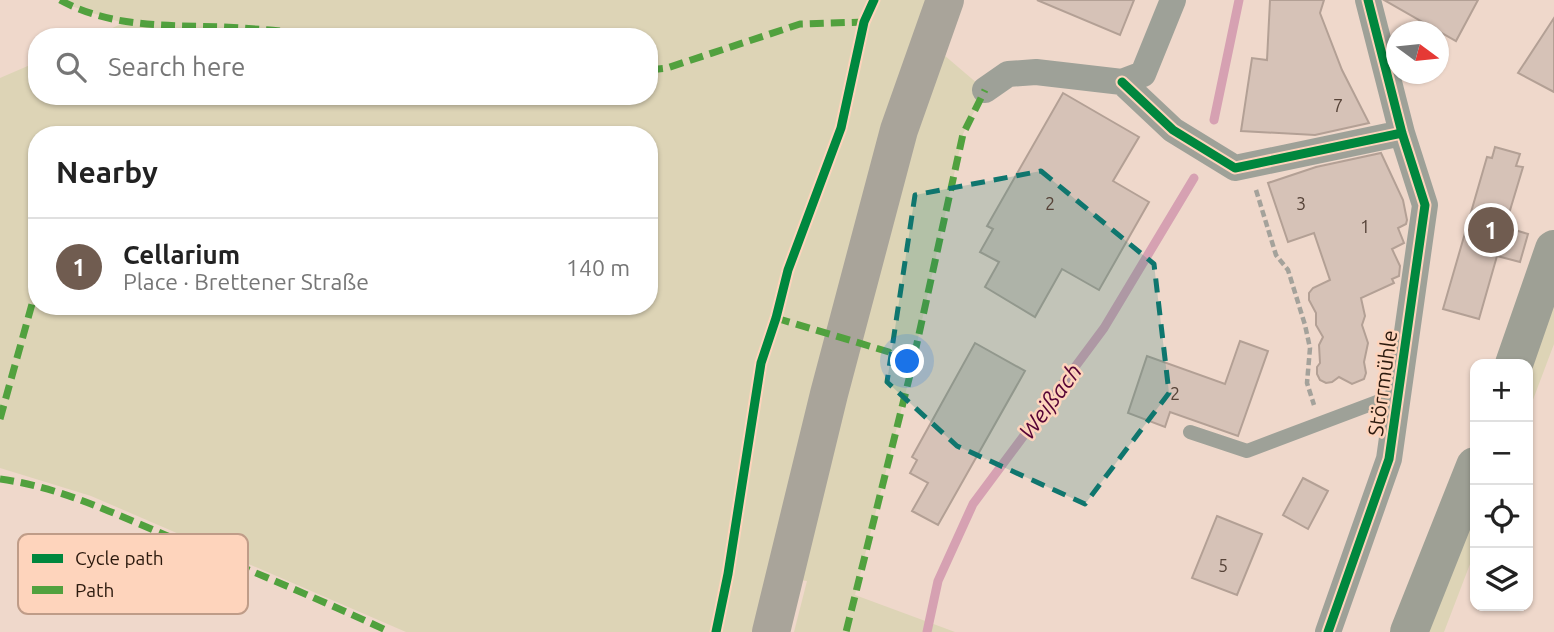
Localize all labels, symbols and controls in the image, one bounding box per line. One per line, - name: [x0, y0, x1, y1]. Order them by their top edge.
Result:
- north arrow: [1386, 21, 1449, 84]
- search box: [28, 28, 658, 105]
- icon: search: [52, 48, 90, 86]
- text: Search here: [108, 52, 245, 81]
- house number: 7: [1333, 95, 1343, 115]
- text: Nearby: [56, 155, 158, 189]
- house number: 2: [1045, 193, 1055, 213]
- house number: 3: [1296, 193, 1306, 213]
- pin: 1: [1468, 204, 1514, 256]
- house number: 1: [1360, 216, 1370, 236]
- text: Cellarium: [123, 240, 240, 269]
- text: 1: [73, 255, 85, 280]
- text: 140 m: [566, 255, 630, 280]
- text: Place · Brettener Straße: [123, 269, 369, 294]
- street label: Störrmühle: [1363, 329, 1401, 437]
- your location: [890, 344, 924, 378]
- water label: Weißach: [1014, 359, 1087, 444]
- map controls: [1470, 359, 1533, 611]
- button: +: [1470, 359, 1533, 422]
- house number: 2: [1170, 383, 1180, 403]
- button: −: [1470, 422, 1533, 485]
- button: locate: [1470, 485, 1533, 548]
- legend: [18, 534, 248, 614]
- text: Cycle path: [75, 547, 164, 569]
- button: layers: [1470, 548, 1533, 611]
- house number: 5: [1218, 555, 1228, 575]
- text: Path: [75, 579, 114, 601]

